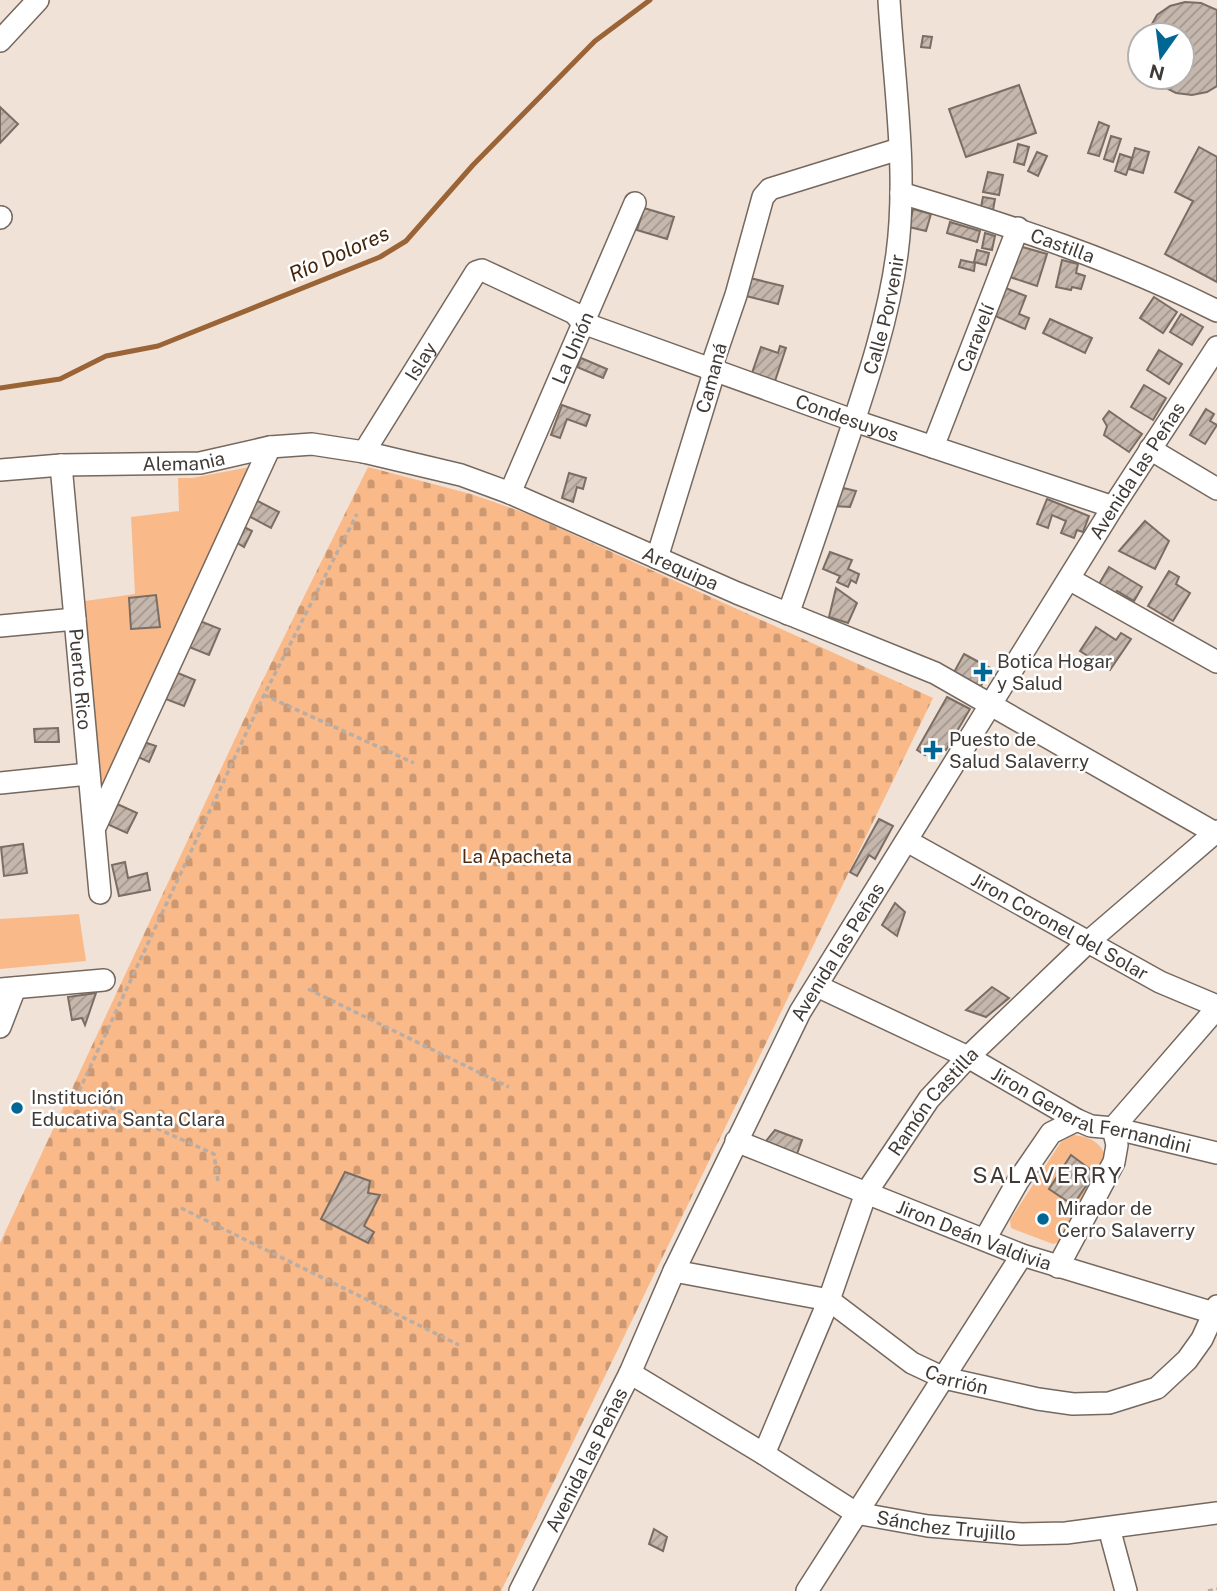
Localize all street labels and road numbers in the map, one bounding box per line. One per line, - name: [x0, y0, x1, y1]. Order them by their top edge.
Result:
- street label: Castilla: [1028, 224, 1098, 267]
- street label: Calle Porvenir: [859, 253, 908, 377]
- street label: Caravelí: [952, 300, 999, 375]
- street label: La Unión: [547, 308, 598, 387]
- street label: Islay: [400, 338, 441, 384]
- street label: Camaná: [691, 340, 731, 416]
- street label: Condesuyos: [793, 390, 902, 446]
- street label: Avenida las Peñas: [1085, 398, 1189, 543]
- street label: Alemania: [142, 447, 227, 475]
- street label: Arequipa: [639, 542, 722, 594]
- street label: Puerto Rico: [65, 627, 96, 731]
- street label: Jiron Coronel del Solar: [968, 868, 1152, 984]
- street label: Avenida las Peñas: [786, 879, 888, 1025]
- street label: Ramón Castilla: [883, 1042, 982, 1160]
- street label: Jiron General Fernandini: [988, 1062, 1193, 1157]
- street label: Jiron Deán Valdivia: [894, 1195, 1054, 1274]
- street label: Carrión: [922, 1360, 990, 1399]
- street label: Avenida las Peñas: [541, 1384, 632, 1536]
- street label: Sánchez Trujillo: [875, 1506, 1017, 1545]

